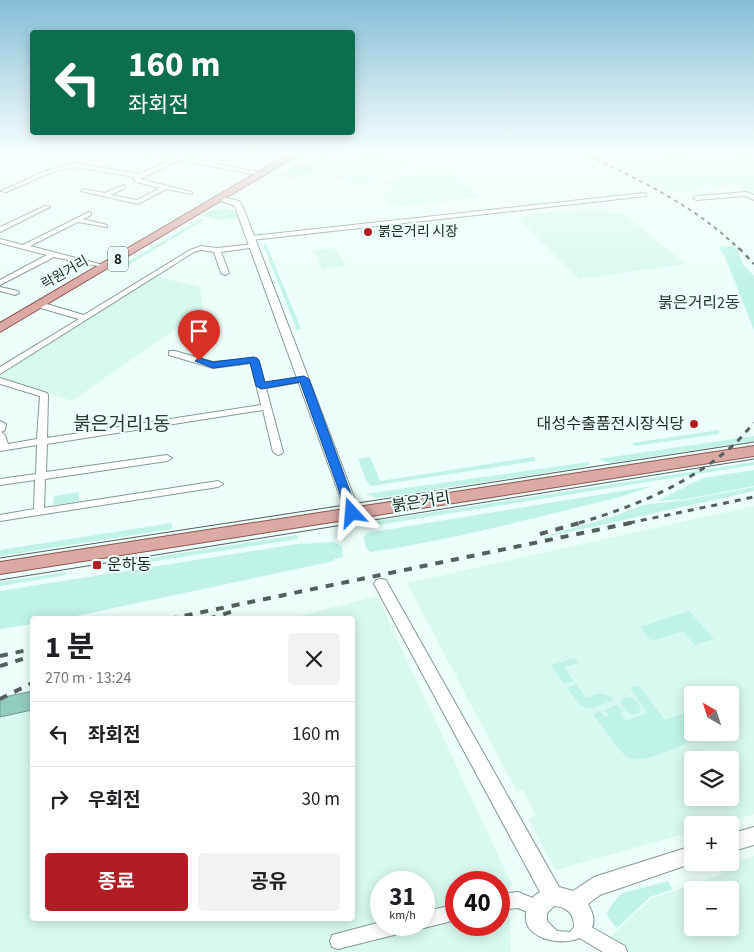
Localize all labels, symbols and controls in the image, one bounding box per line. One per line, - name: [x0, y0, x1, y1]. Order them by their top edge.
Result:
- text: 160 m: [128, 40, 220, 90]
- icon: left: [45, 50, 110, 115]
- text: 좌회전: [128, 89, 189, 121]
- place label: 붉은거리 시장: [378, 222, 458, 242]
- marker: 붉은거리 시장: [362, 226, 374, 238]
- road number: 8: [108, 246, 128, 272]
- street label: 락원거리: [38, 251, 92, 295]
- district label: 붉은거리2동: [658, 292, 740, 314]
- pin: [178, 310, 220, 361]
- icon: arrive: [185, 317, 213, 345]
- district label: 붉은거리1동: [74, 411, 170, 438]
- place label: 대성수출품전시장식당: [537, 413, 684, 435]
- marker: 대성수출품전시장식당: [688, 418, 700, 430]
- position arrow: [325, 486, 377, 538]
- street label: 붉은거리: [390, 487, 452, 517]
- place label: 운하동: [107, 554, 151, 576]
- marker: 운하동: [91, 559, 103, 571]
- text: 1 분: [45, 626, 94, 669]
- button: close: [288, 633, 340, 685]
- text: 270 m · 13:24: [45, 667, 132, 689]
- north arrow: [684, 686, 739, 741]
- map controls: [684, 686, 739, 936]
- icon: left: [45, 720, 73, 748]
- text: 160 m: [292, 721, 340, 748]
- text: 좌회전: [88, 722, 140, 749]
- button: layers: [684, 751, 739, 806]
- icon: right: [45, 785, 73, 813]
- text: 30 m: [302, 786, 340, 813]
- text: 우회전: [88, 787, 140, 814]
- button: +: [684, 816, 739, 871]
- button: 종료: [45, 853, 188, 911]
- button: 공유: [198, 853, 340, 911]
- speed limit sign: 40: [445, 871, 510, 936]
- text: 31: [389, 879, 416, 915]
- button: −: [684, 881, 739, 936]
- text: km/h: [389, 907, 416, 924]

